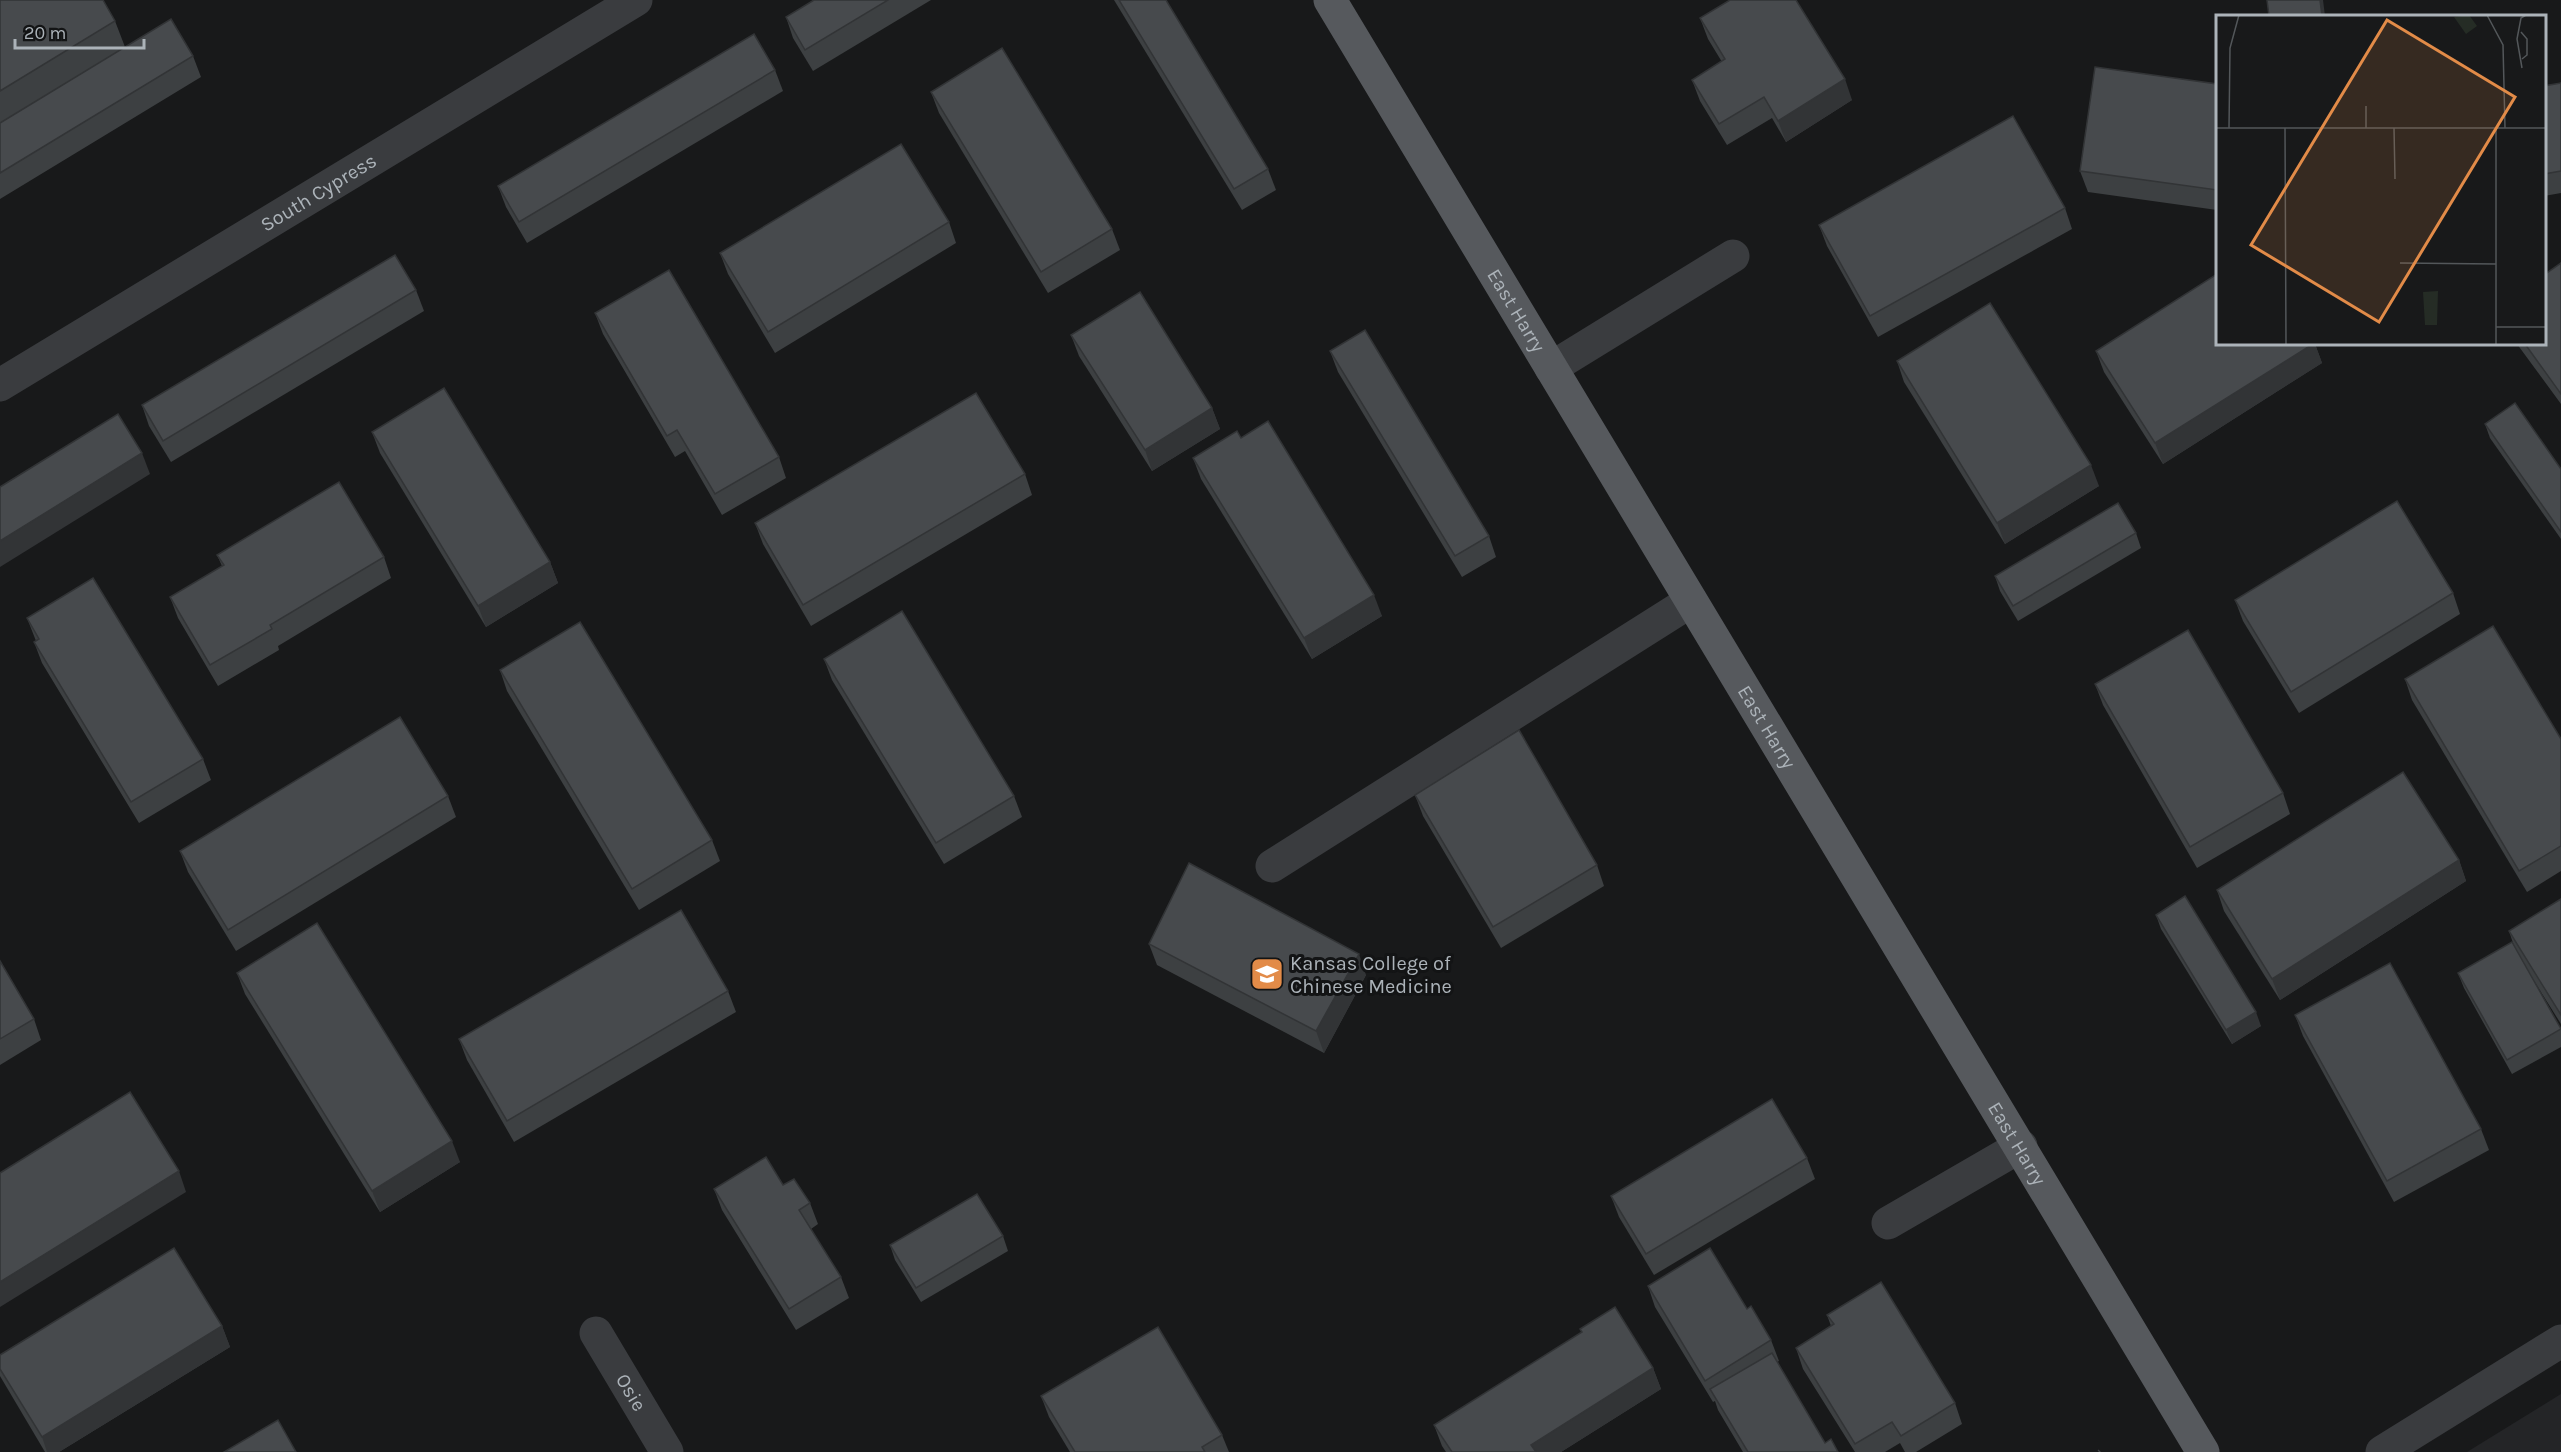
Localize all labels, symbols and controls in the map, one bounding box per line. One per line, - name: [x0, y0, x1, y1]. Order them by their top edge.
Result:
- scale bar: [15, 12, 144, 50]
- inset map: [2216, 15, 2546, 345]
- text: 20 m: [24, 22, 66, 44]
- street label: South Cypress: [256, 149, 381, 237]
- street label: East Harry: [1482, 265, 1550, 356]
- street label: East Harry: [1733, 681, 1800, 773]
- place label: Kansas College of Chinese Medicine: [1290, 952, 1452, 998]
- school or university icon: Kansas College of Chinese Medicine: [1249, 956, 1285, 992]
- street label: East Harry: [1983, 1098, 2051, 1189]
- street label: Osie: [611, 1370, 651, 1415]

